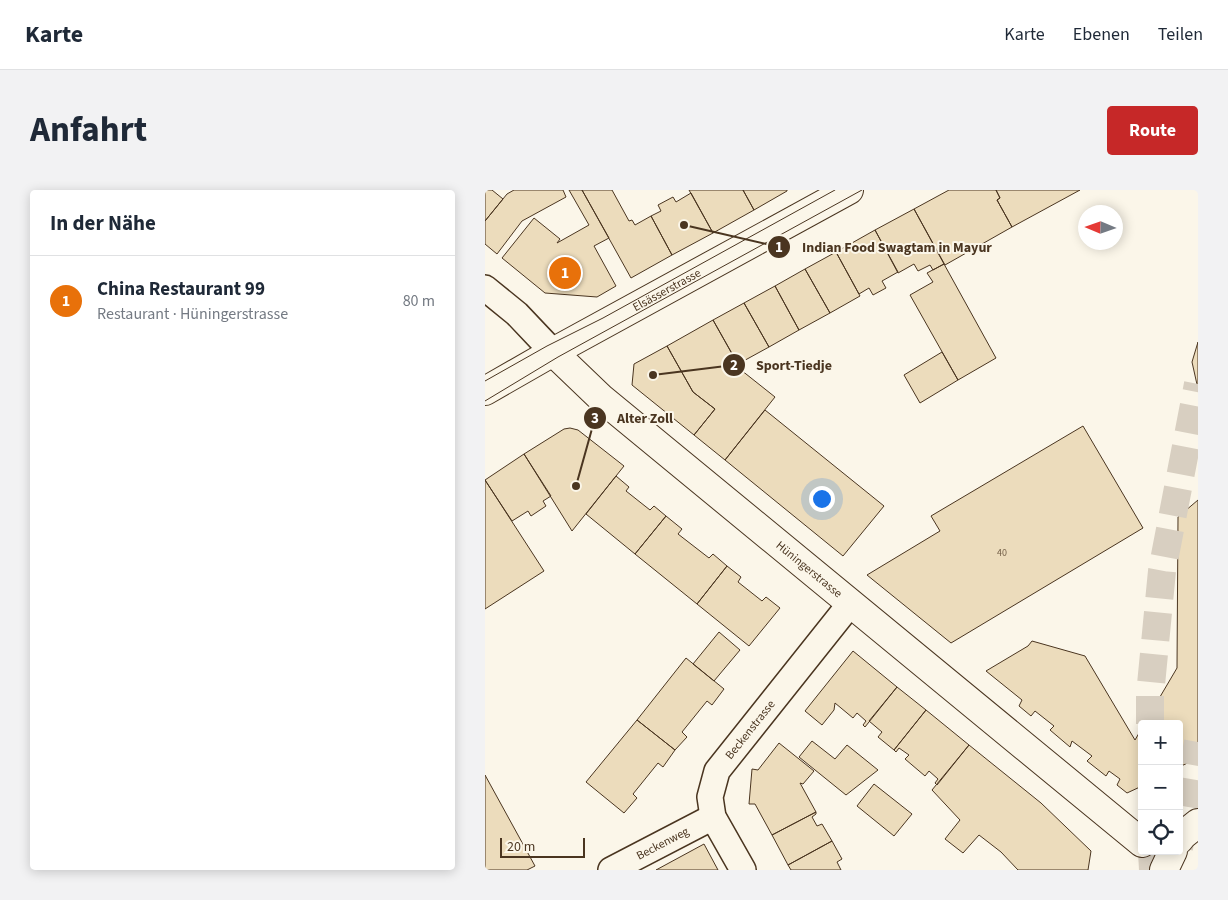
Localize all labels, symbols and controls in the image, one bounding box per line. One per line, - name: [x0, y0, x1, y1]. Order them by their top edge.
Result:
- text: Karte: [25, 17, 83, 52]
- text: Karte: [1004, 22, 1045, 47]
- text: Ebenen: [1073, 22, 1130, 47]
- text: Teilen: [1158, 22, 1203, 47]
- text: Anfahrt: [30, 105, 147, 155]
- button: Route: [1107, 106, 1198, 155]
- north arrow: [1078, 205, 1123, 250]
- text: In der Nähe: [50, 208, 156, 238]
- callout: Indian Food Swagtam in Mayur: [767, 232, 1001, 261]
- text: 1: [775, 237, 783, 258]
- text: Indian Food Swagtam in Mayur: [802, 238, 992, 258]
- pin: 1: [549, 254, 581, 292]
- street label: Elsässerstrasse: [630, 264, 704, 315]
- text: China Restaurant 99: [97, 276, 265, 303]
- text: 1: [62, 290, 70, 312]
- text: 80 m: [403, 290, 435, 312]
- text: Restaurant · Hüningerstrasse: [97, 303, 288, 325]
- callout: Sport-Tiedje: [721, 350, 842, 379]
- text: 2: [730, 355, 738, 376]
- text: Sport-Tiedje: [756, 356, 832, 376]
- callout: Alter Zoll: [582, 404, 683, 433]
- text: 3: [591, 408, 599, 429]
- text: Alter Zoll: [616, 409, 673, 429]
- your location: [809, 486, 835, 512]
- street label: Hüningerstrasse: [772, 537, 846, 602]
- house number: 40: [997, 546, 1007, 560]
- street label: Beckenstrasse: [721, 696, 779, 763]
- map controls: [1138, 720, 1183, 855]
- button: +: [1138, 720, 1183, 765]
- button: −: [1138, 765, 1183, 810]
- button: locate: [1138, 810, 1183, 855]
- street label: Beckenweg: [633, 823, 692, 864]
- scale bar: [500, 835, 585, 858]
- text: 20 m: [507, 837, 535, 857]

